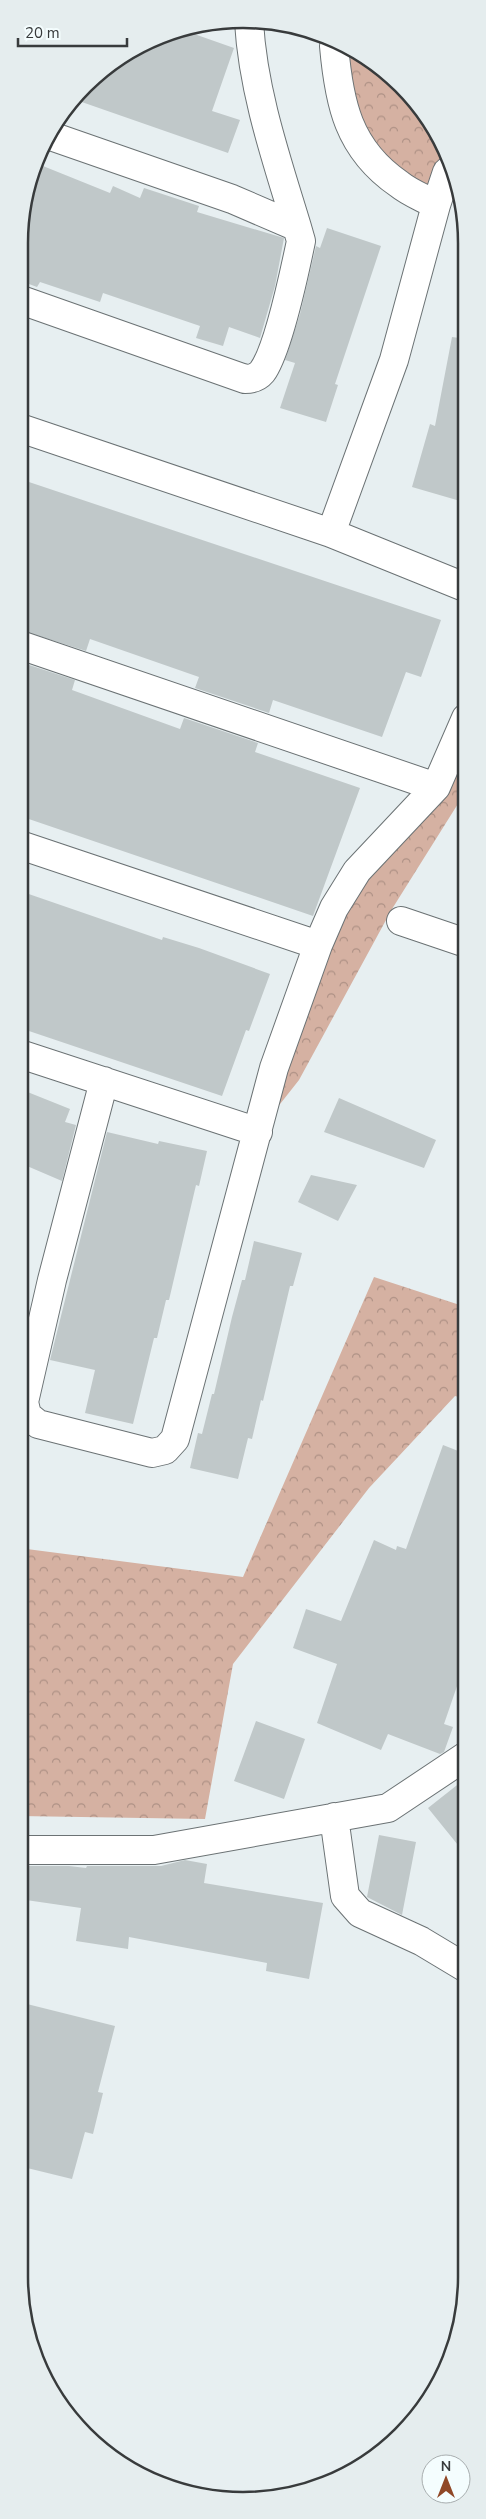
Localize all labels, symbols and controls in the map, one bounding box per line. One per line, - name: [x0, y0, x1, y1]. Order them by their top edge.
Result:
- scale bar: [18, 15, 126, 47]
- text: 20 m: [25, 23, 60, 43]
- north arrow: [421, 2454, 471, 2504]
- text: N: [441, 2457, 451, 2476]

